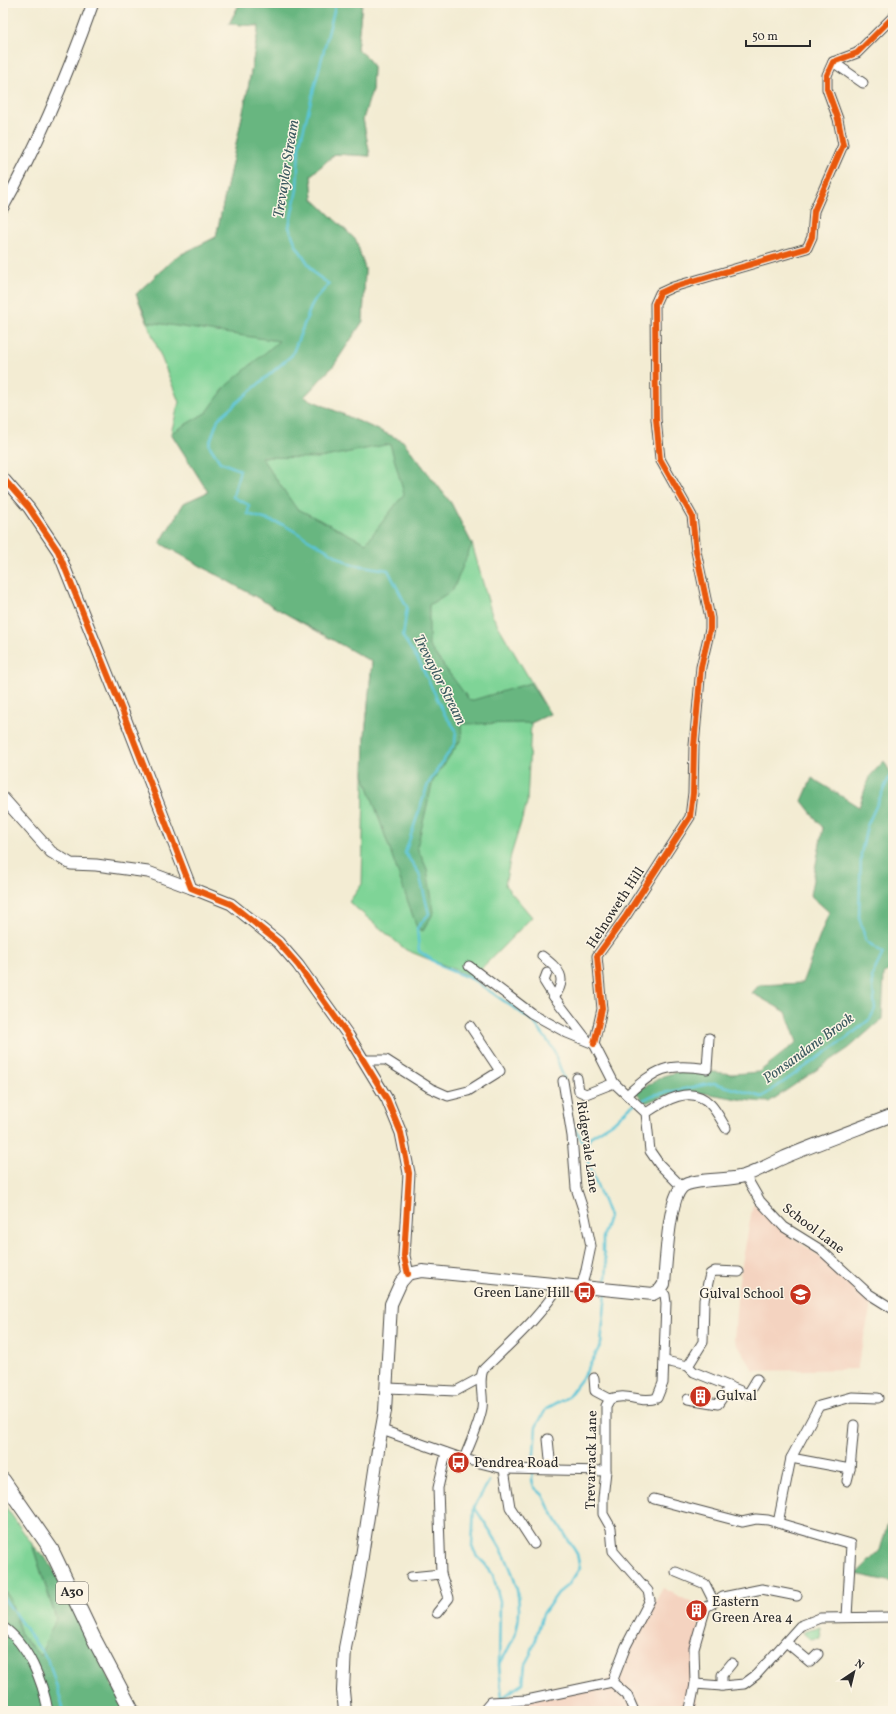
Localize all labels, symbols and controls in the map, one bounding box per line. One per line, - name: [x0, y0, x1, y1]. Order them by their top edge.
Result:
- scale bar: [746, 22, 810, 48]
- text: 50 m: [752, 29, 778, 45]
- water label: Trevaylor Stream: [269, 118, 305, 220]
- water label: Trevaylor Stream: [407, 631, 471, 729]
- street label: Helnoweth Hill: [583, 864, 649, 952]
- water label: Ponsandane Brook: [759, 1009, 859, 1089]
- street label: Ridgevale Lane: [571, 1100, 603, 1195]
- street label: School Lane: [778, 1199, 848, 1259]
- bus stop icon: Green Lane Hill: [572, 1280, 598, 1306]
- school or university icon: Gulval School: [787, 1281, 813, 1307]
- place label: Green Lane Hill: [474, 1284, 570, 1303]
- place label: Gulval School: [699, 1285, 784, 1304]
- building icon: Gulval: [687, 1383, 713, 1409]
- place label: Gulval: [716, 1387, 757, 1406]
- street label: Trevarrack Lane: [582, 1410, 602, 1510]
- bus stop icon: Pendrea Road: [446, 1450, 472, 1476]
- place label: Pendrea Road: [474, 1454, 559, 1473]
- road number: A30: [56, 1582, 88, 1604]
- place label: Eastern Green Area 4: [712, 1593, 793, 1628]
- building icon: Eastern Green Area 4: [683, 1597, 709, 1623]
- north arrow: [834, 1652, 874, 1692]
- text: N: [851, 1657, 866, 1673]

